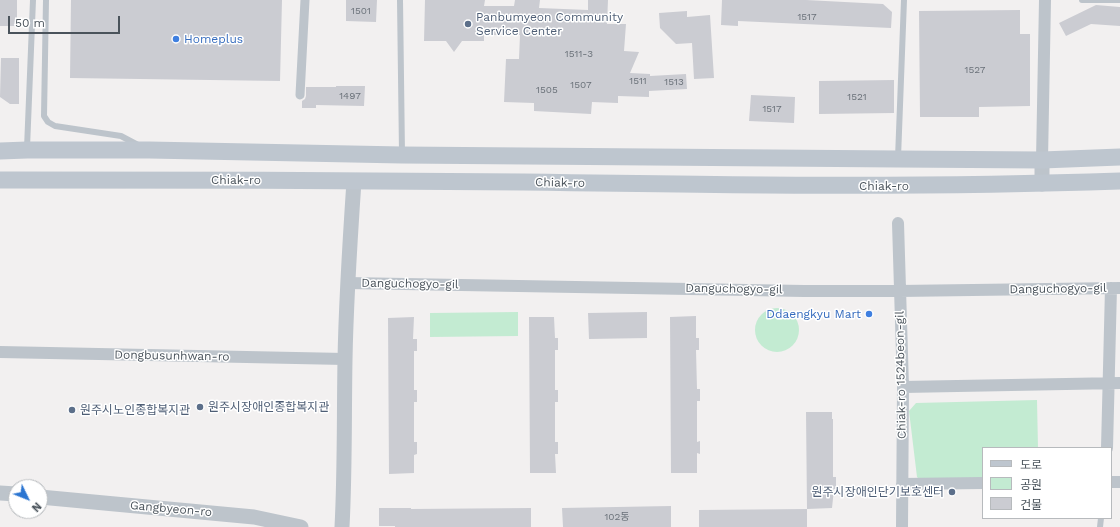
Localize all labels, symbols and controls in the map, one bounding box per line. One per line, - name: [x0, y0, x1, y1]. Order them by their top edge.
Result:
- house number: 1501: [351, 5, 371, 17]
- scale bar: [10, 8, 122, 34]
- place label: Panbumyeon Community Service Center: [476, 10, 623, 38]
- house number: 1517: [797, 11, 817, 23]
- text: 50 m: [15, 16, 45, 30]
- marker: Panbumyeon Community Service Center: [463, 19, 473, 29]
- place label: Homeplus: [184, 32, 243, 46]
- marker: Homeplus: [171, 34, 181, 44]
- house number: 1511-3: [565, 48, 593, 60]
- house number: 1527: [965, 64, 985, 76]
- house number: 1511: [629, 75, 647, 87]
- house number: 1513: [664, 76, 684, 88]
- house number: 1507: [570, 79, 592, 91]
- house number: 1505: [536, 84, 558, 96]
- house number: 1497: [339, 90, 361, 102]
- house number: 1521: [847, 91, 867, 103]
- house number: 1517: [762, 103, 782, 115]
- street label: Chiak-ro: [211, 173, 261, 187]
- street label: Chiak-ro: [535, 175, 585, 191]
- street label: Chiak-ro: [859, 179, 909, 193]
- street label: Danguchogyo-gil: [361, 276, 459, 292]
- street label: Danguchogyo-gil: [685, 281, 783, 297]
- street label: Danguchogyo-gil: [1009, 281, 1107, 297]
- place label: Ddaengkyu Mart: [766, 307, 861, 321]
- marker: Ddaengkyu Mart: [864, 309, 874, 319]
- street label: Chiak-ro 1524beon-gil: [893, 311, 909, 439]
- street label: Dongbusunhwan-ro: [114, 348, 230, 364]
- place label: 원주시장애인종합복지관: [208, 400, 329, 414]
- marker: 원주시장애인종합복지관: [195, 402, 205, 412]
- place label: 원주시노인종합복지관: [80, 403, 190, 417]
- marker: 원주시노인종합복지관: [67, 405, 77, 415]
- legend: [982, 447, 1112, 519]
- text: 도로: [1020, 458, 1042, 472]
- text: 공원: [1020, 478, 1042, 492]
- north arrow: [8, 479, 48, 519]
- place label: 원주시장애인단기보호센터: [812, 485, 944, 499]
- marker: 원주시장애인단기보호센터: [947, 487, 957, 497]
- street label: Gangbyeon-ro: [129, 498, 213, 520]
- text: 건물: [1020, 498, 1042, 512]
- text: N: [29, 499, 44, 514]
- house number: 102동: [604, 511, 630, 523]

